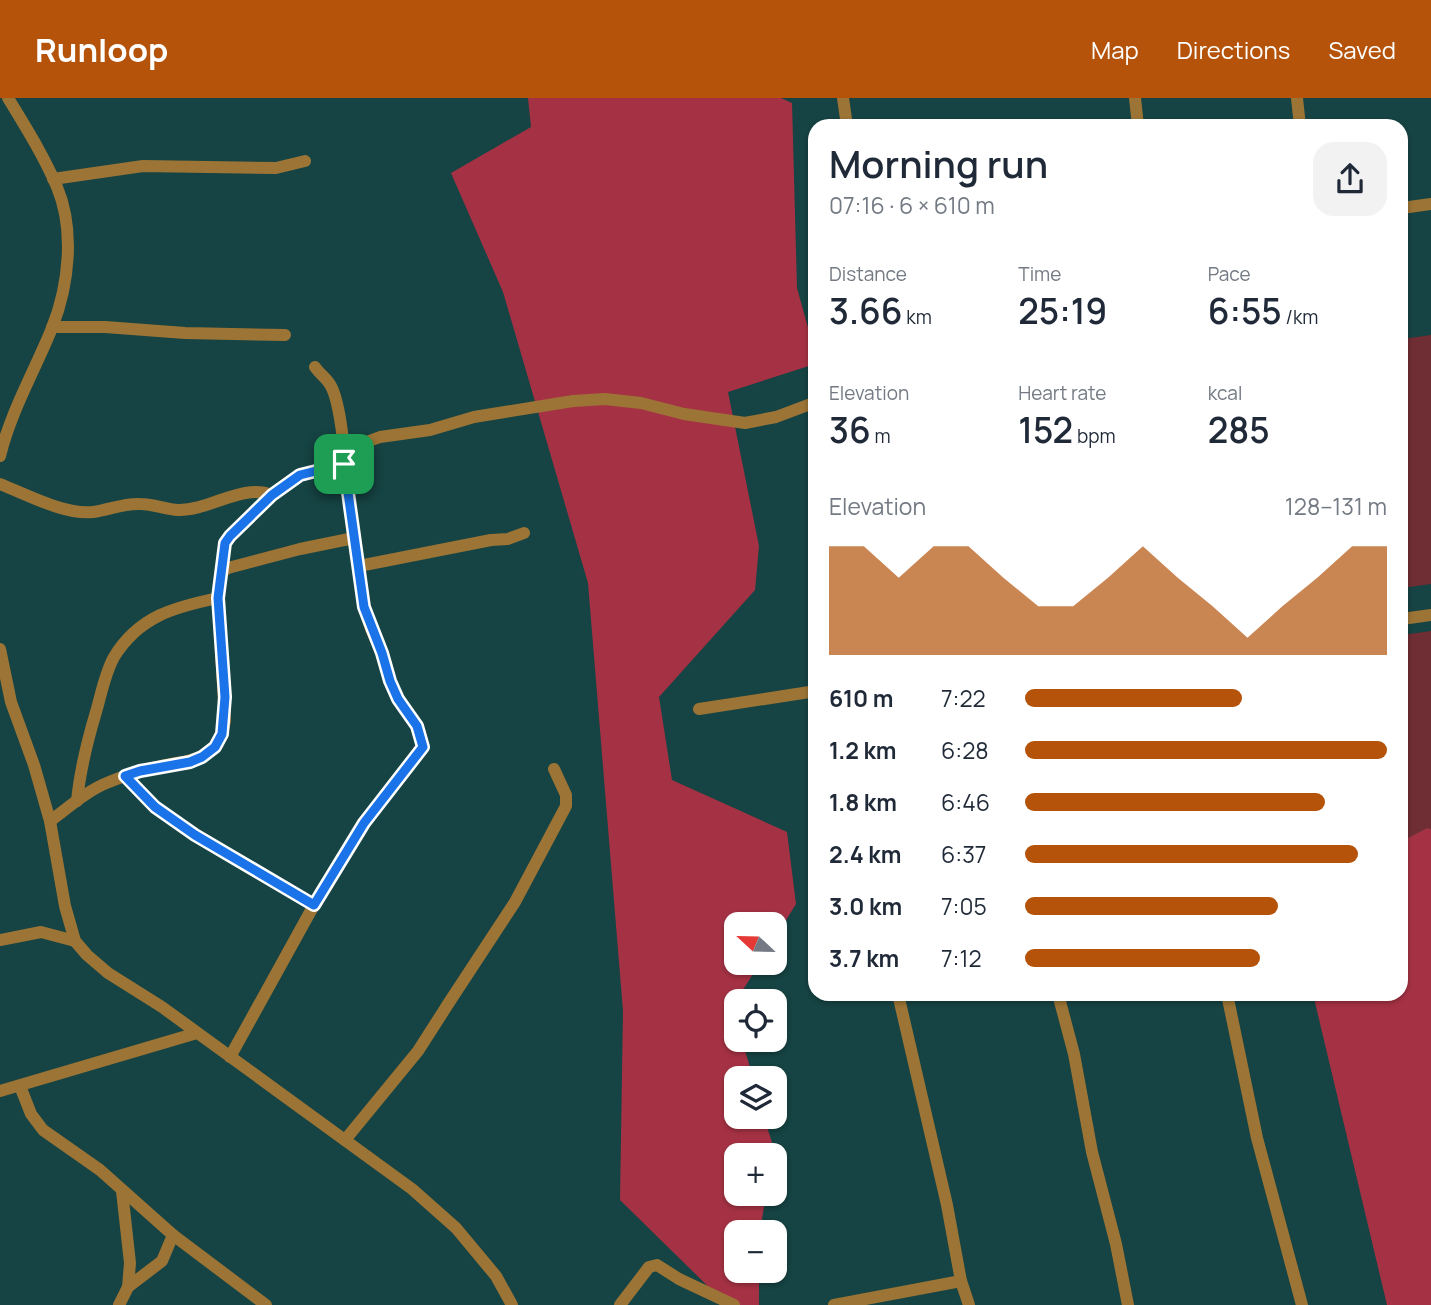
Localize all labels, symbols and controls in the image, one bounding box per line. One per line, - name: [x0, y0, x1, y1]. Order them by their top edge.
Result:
- text: Runloop: [35, 27, 168, 72]
- text: Map: [1091, 33, 1139, 66]
- text: Directions: [1177, 33, 1290, 66]
- text: Saved: [1328, 33, 1396, 66]
- text: Morning run: [829, 137, 1048, 189]
- button: share: [1313, 142, 1387, 216]
- text: 07:16 · 6 × 610 m: [829, 189, 995, 221]
- text: Distance: [829, 261, 907, 287]
- text: Time: [1018, 261, 1061, 287]
- text: Pace: [1208, 261, 1251, 287]
- text: 3.66: [829, 287, 903, 335]
- text: 25:19: [1018, 287, 1107, 335]
- text: 6:55: [1208, 287, 1282, 335]
- text: km: [903, 304, 932, 330]
- text: /km: [1282, 304, 1318, 330]
- text: Elevation: [829, 380, 909, 406]
- text: Heart rate: [1018, 380, 1106, 406]
- text: kcal: [1208, 380, 1242, 406]
- text: 36: [829, 406, 871, 454]
- text: 152: [1018, 406, 1073, 454]
- text: 285: [1208, 406, 1270, 454]
- text: m: [871, 423, 891, 449]
- text: bpm: [1073, 423, 1116, 449]
- pin: [314, 434, 374, 494]
- icon: arrive: [325, 445, 363, 483]
- text: Elevation: [829, 490, 926, 522]
- text: 128–131 m: [1285, 490, 1387, 522]
- text: 610 m: [829, 682, 893, 714]
- text: 7:22: [941, 682, 986, 714]
- text: 1.2 km: [829, 734, 896, 766]
- text: 6:28: [941, 734, 989, 766]
- text: 1.8 km: [829, 786, 897, 818]
- text: 6:46: [941, 786, 990, 818]
- text: 2.4 km: [829, 838, 901, 870]
- text: 6:37: [941, 838, 986, 870]
- text: 3.0 km: [829, 890, 902, 922]
- text: 7:05: [941, 890, 987, 922]
- north arrow: [724, 912, 788, 975]
- map controls: [724, 912, 787, 1283]
- text: 3.7 km: [829, 942, 899, 974]
- text: 7:12: [941, 942, 982, 974]
- button: locate: [724, 989, 787, 1052]
- button: layers: [724, 1066, 787, 1129]
- button: +: [724, 1143, 787, 1206]
- button: −: [724, 1220, 787, 1283]

